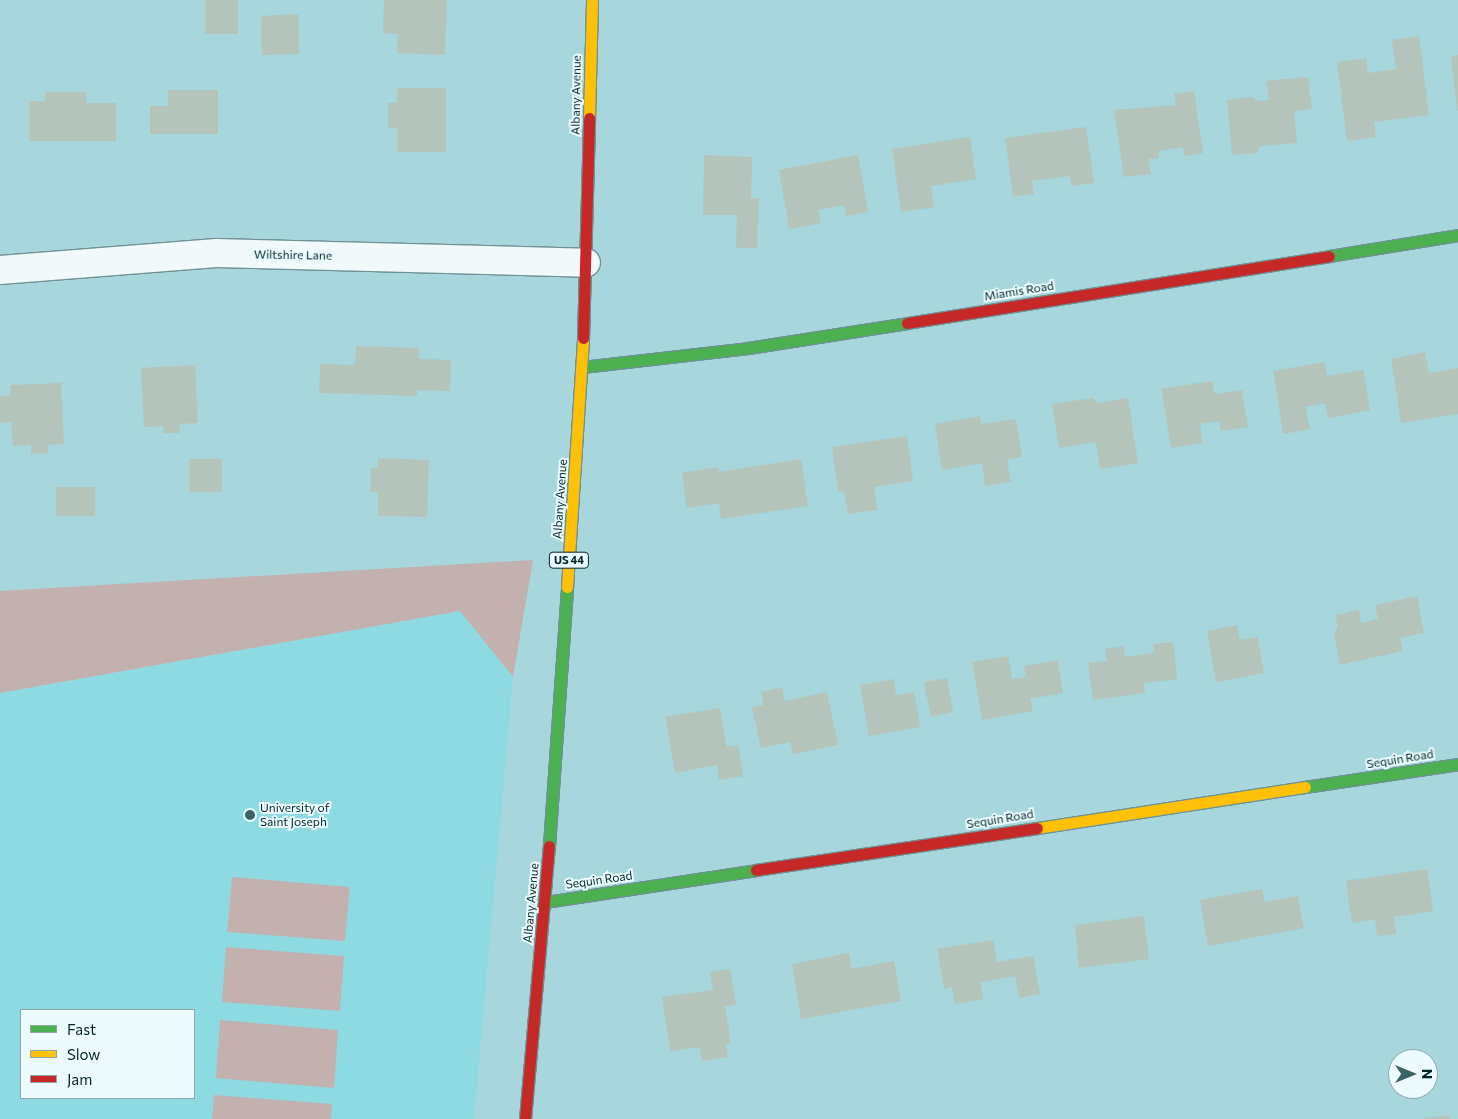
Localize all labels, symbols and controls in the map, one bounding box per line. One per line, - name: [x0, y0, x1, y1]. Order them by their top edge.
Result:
- street label: Albany Avenue: [568, 55, 584, 135]
- street label: Wiltshire Lane: [254, 247, 332, 263]
- street label: Miamis Road: [983, 278, 1055, 304]
- street label: Albany Avenue: [550, 459, 570, 539]
- road number: US 44: [548, 552, 590, 568]
- street label: Sequin Road: [1366, 747, 1434, 771]
- place label: University of Saint Joseph: [260, 801, 329, 829]
- street label: Sequin Road: [966, 807, 1034, 831]
- marker: University of Saint Joseph: [244, 809, 256, 821]
- street label: Albany Avenue: [520, 863, 542, 943]
- street label: Sequin Road: [565, 868, 633, 892]
- legend: [20, 1009, 195, 1099]
- text: Fast: [67, 1020, 96, 1038]
- text: Slow: [67, 1045, 100, 1063]
- north arrow: [1388, 1049, 1438, 1099]
- text: N: [1419, 1069, 1436, 1079]
- text: Jam: [67, 1070, 92, 1088]

